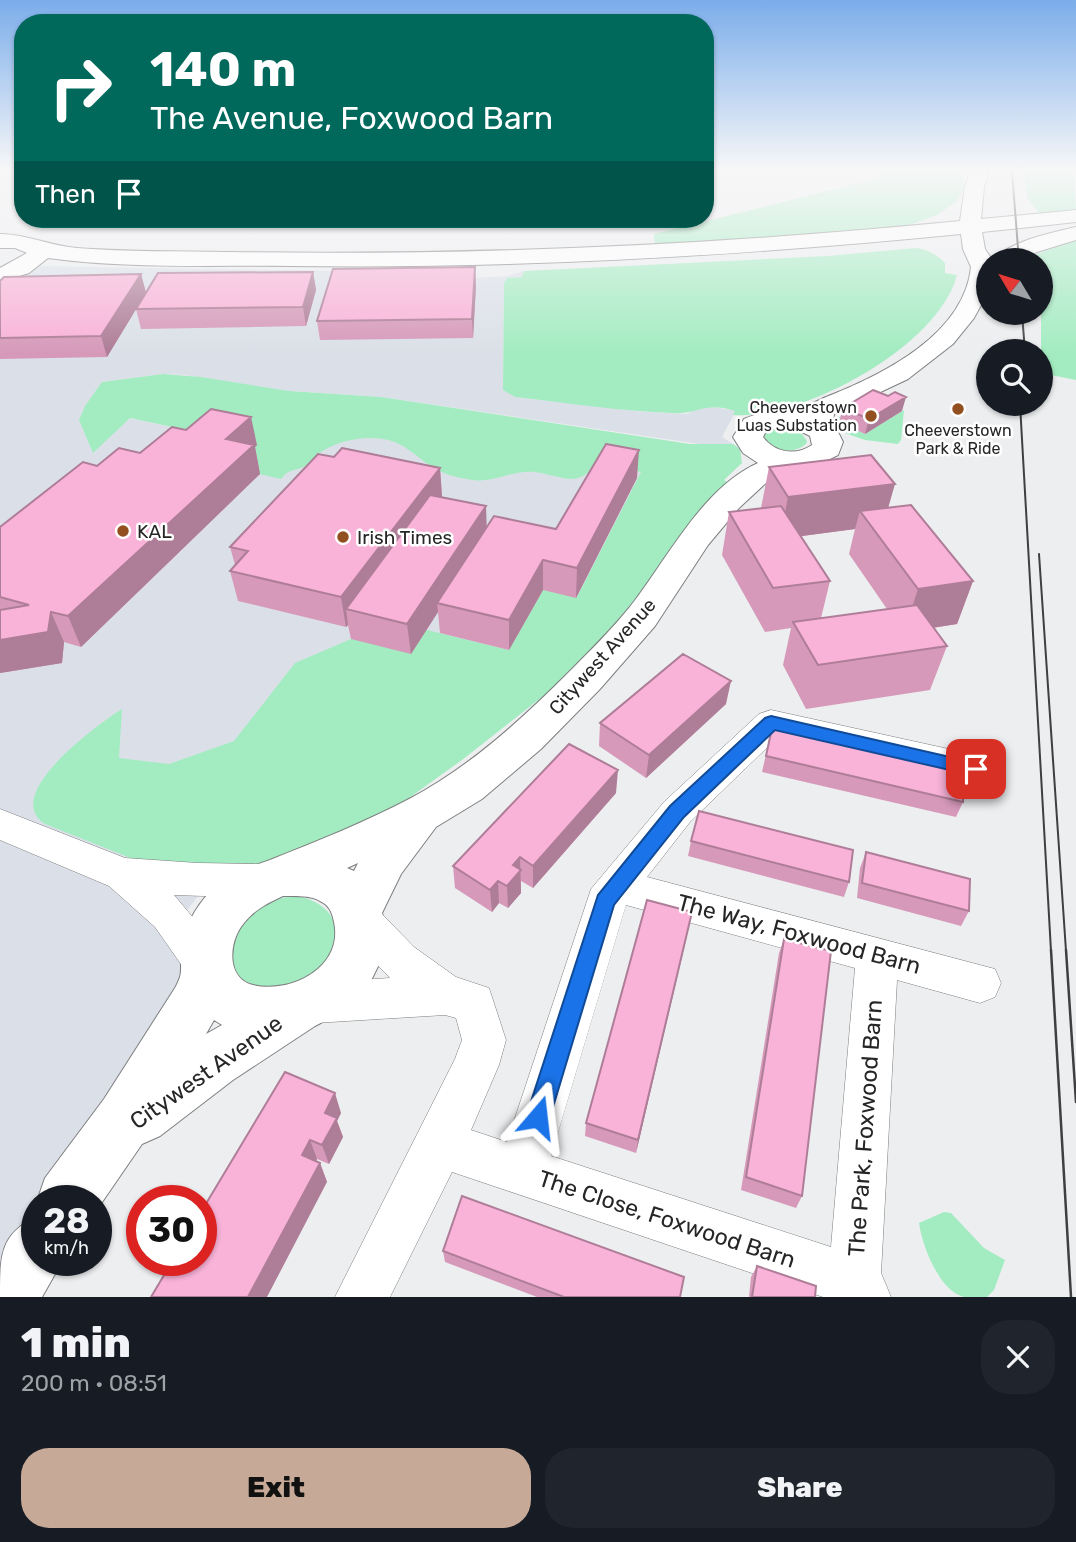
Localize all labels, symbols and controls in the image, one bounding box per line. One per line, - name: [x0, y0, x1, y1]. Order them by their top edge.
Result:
- text: 140 m: [150, 40, 296, 98]
- icon: right: [35, 42, 126, 133]
- text: The Avenue, Foxwood Barn: [150, 99, 553, 137]
- icon: arrive: [110, 175, 148, 213]
- text: Then: [35, 179, 96, 210]
- north arrow: [976, 248, 1054, 326]
- map controls: [976, 248, 1053, 416]
- button: search: [976, 339, 1053, 416]
- place label: Cheeverstown Luas Substation: [736, 398, 857, 435]
- marker: Cheeverstown Park & Ride: [950, 401, 966, 417]
- marker: Cheeverstown Luas Substation: [863, 408, 879, 424]
- place label: Cheeverstown Park & Ride: [904, 421, 1012, 458]
- place label: KAL: [137, 520, 172, 543]
- marker: KAL: [115, 523, 131, 539]
- place label: Irish Times: [357, 526, 452, 549]
- marker: Irish Times: [335, 529, 351, 545]
- street label: Citywest Avenue: [544, 593, 661, 719]
- pin: [946, 739, 1006, 799]
- icon: arrive: [957, 750, 995, 788]
- street label: The Way, Foxwood Barn: [674, 888, 924, 980]
- street label: The Park, Foxwood Barn: [842, 999, 888, 1257]
- street label: Citywest Avenue: [124, 1009, 288, 1135]
- position arrow: [501, 1080, 575, 1154]
- street label: The Close, Foxwood Barn: [535, 1164, 799, 1274]
- speed limit sign: 30: [126, 1185, 217, 1276]
- text: 28: [43, 1200, 90, 1242]
- text: km/h: [44, 1237, 89, 1259]
- text: 1 min: [21, 1318, 131, 1368]
- button: close: [981, 1320, 1055, 1394]
- text: 200 m · 08:51: [21, 1369, 167, 1397]
- button: Exit: [21, 1448, 531, 1528]
- button: Share: [545, 1448, 1055, 1528]

